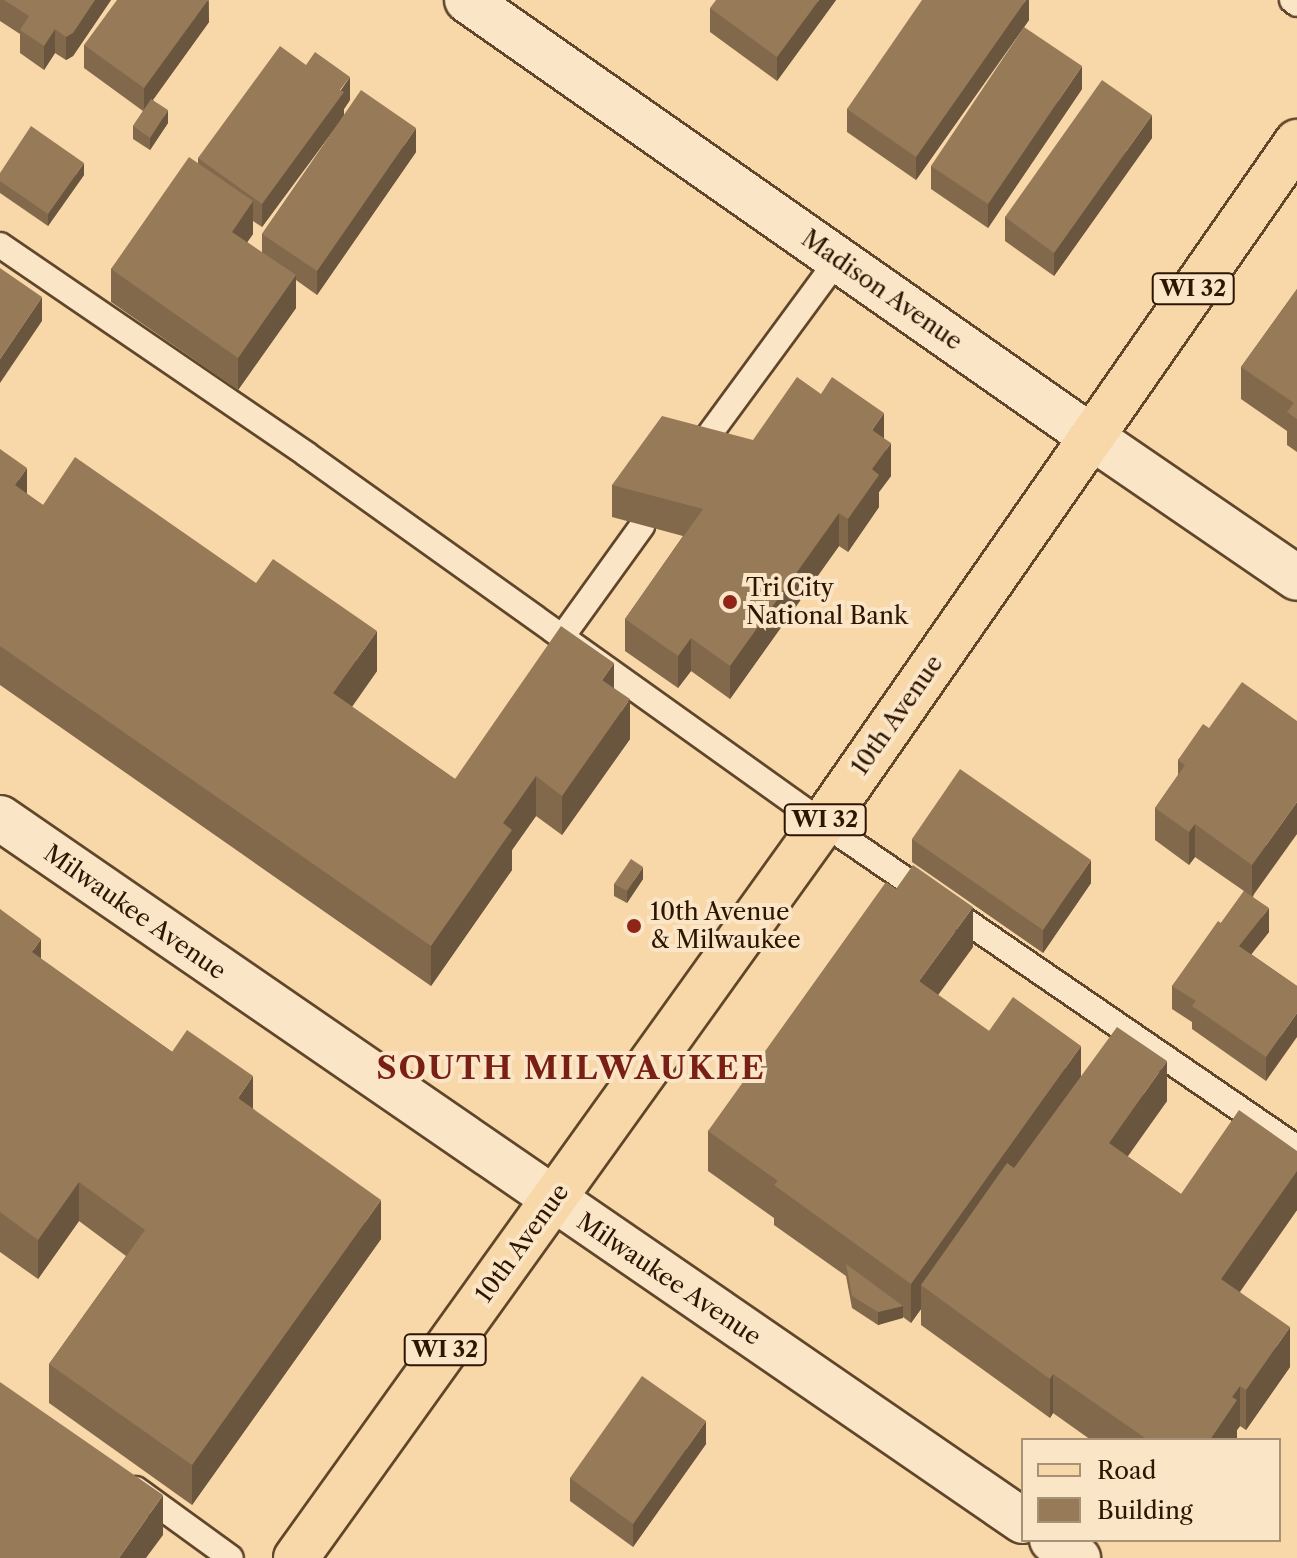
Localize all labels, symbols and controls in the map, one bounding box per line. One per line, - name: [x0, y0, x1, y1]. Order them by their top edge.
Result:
- street label: Madison Avenue: [796, 224, 968, 356]
- road number: WI 32: [1151, 271, 1235, 307]
- place label: Tri City National Bank: [746, 574, 908, 630]
- marker: Tri City National Bank: [721, 593, 739, 611]
- street label: 10th Avenue: [845, 649, 949, 781]
- road number: WI 32: [783, 802, 867, 838]
- street label: Milwaukee Avenue: [38, 838, 232, 986]
- place label: 10th Avenue & Milwaukee: [650, 898, 801, 954]
- marker: 10th Avenue & Milwaukee: [625, 917, 643, 935]
- district label: SOUTH MILWAUKEE: [376, 1049, 766, 1087]
- street label: 10th Avenue: [469, 1178, 575, 1308]
- street label: Milwaukee Avenue: [571, 1207, 767, 1351]
- road number: WI 32: [403, 1332, 487, 1368]
- legend: [1021, 1438, 1281, 1542]
- text: Road: [1097, 1456, 1156, 1485]
- text: Building: [1097, 1496, 1193, 1525]

